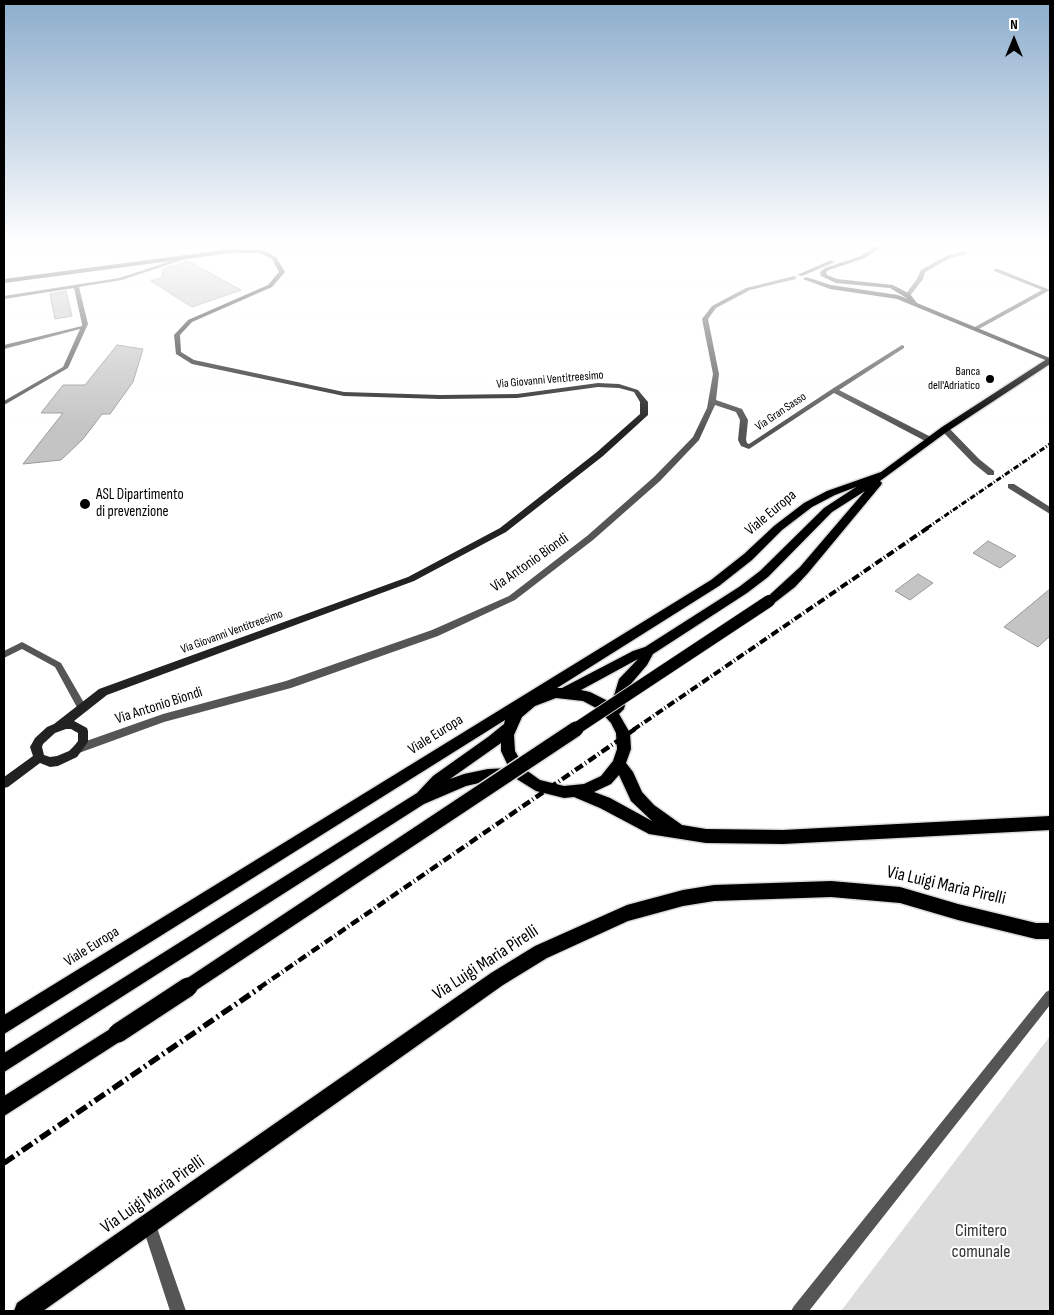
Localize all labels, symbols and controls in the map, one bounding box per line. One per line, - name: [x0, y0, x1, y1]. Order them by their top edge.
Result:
- north arrow: [989, 15, 1039, 65]
- text: N: [1010, 16, 1018, 33]
- place label: Banca dell'Adriatico: [928, 365, 980, 393]
- street label: Via Giovanni Ventitreesimo: [496, 368, 604, 392]
- marker: Banca dell'Adriatico: [984, 373, 996, 385]
- street label: Via Gran Sasso: [753, 390, 809, 434]
- place label: ASL Dipartimento di prevenzione: [96, 486, 184, 521]
- street label: Viale Europa: [742, 486, 800, 540]
- marker: ASL Dipartimento di prevenzione: [78, 497, 92, 511]
- street label: Via Antonio Biondi: [488, 530, 572, 596]
- street label: Via Giovanni Ventitreesimo: [179, 607, 285, 657]
- street label: Via Antonio Biondi: [113, 683, 205, 729]
- street label: Viale Europa: [405, 711, 467, 759]
- street label: Via Luigi Maria Pirelli: [884, 862, 1008, 910]
- street label: Via Luigi Maria Pirelli: [429, 921, 543, 1005]
- street label: Viale Europa: [61, 923, 123, 971]
- street label: Via Luigi Maria Pirelli: [97, 1151, 209, 1239]
- park label: Cimitero comunale: [952, 1220, 1010, 1262]

